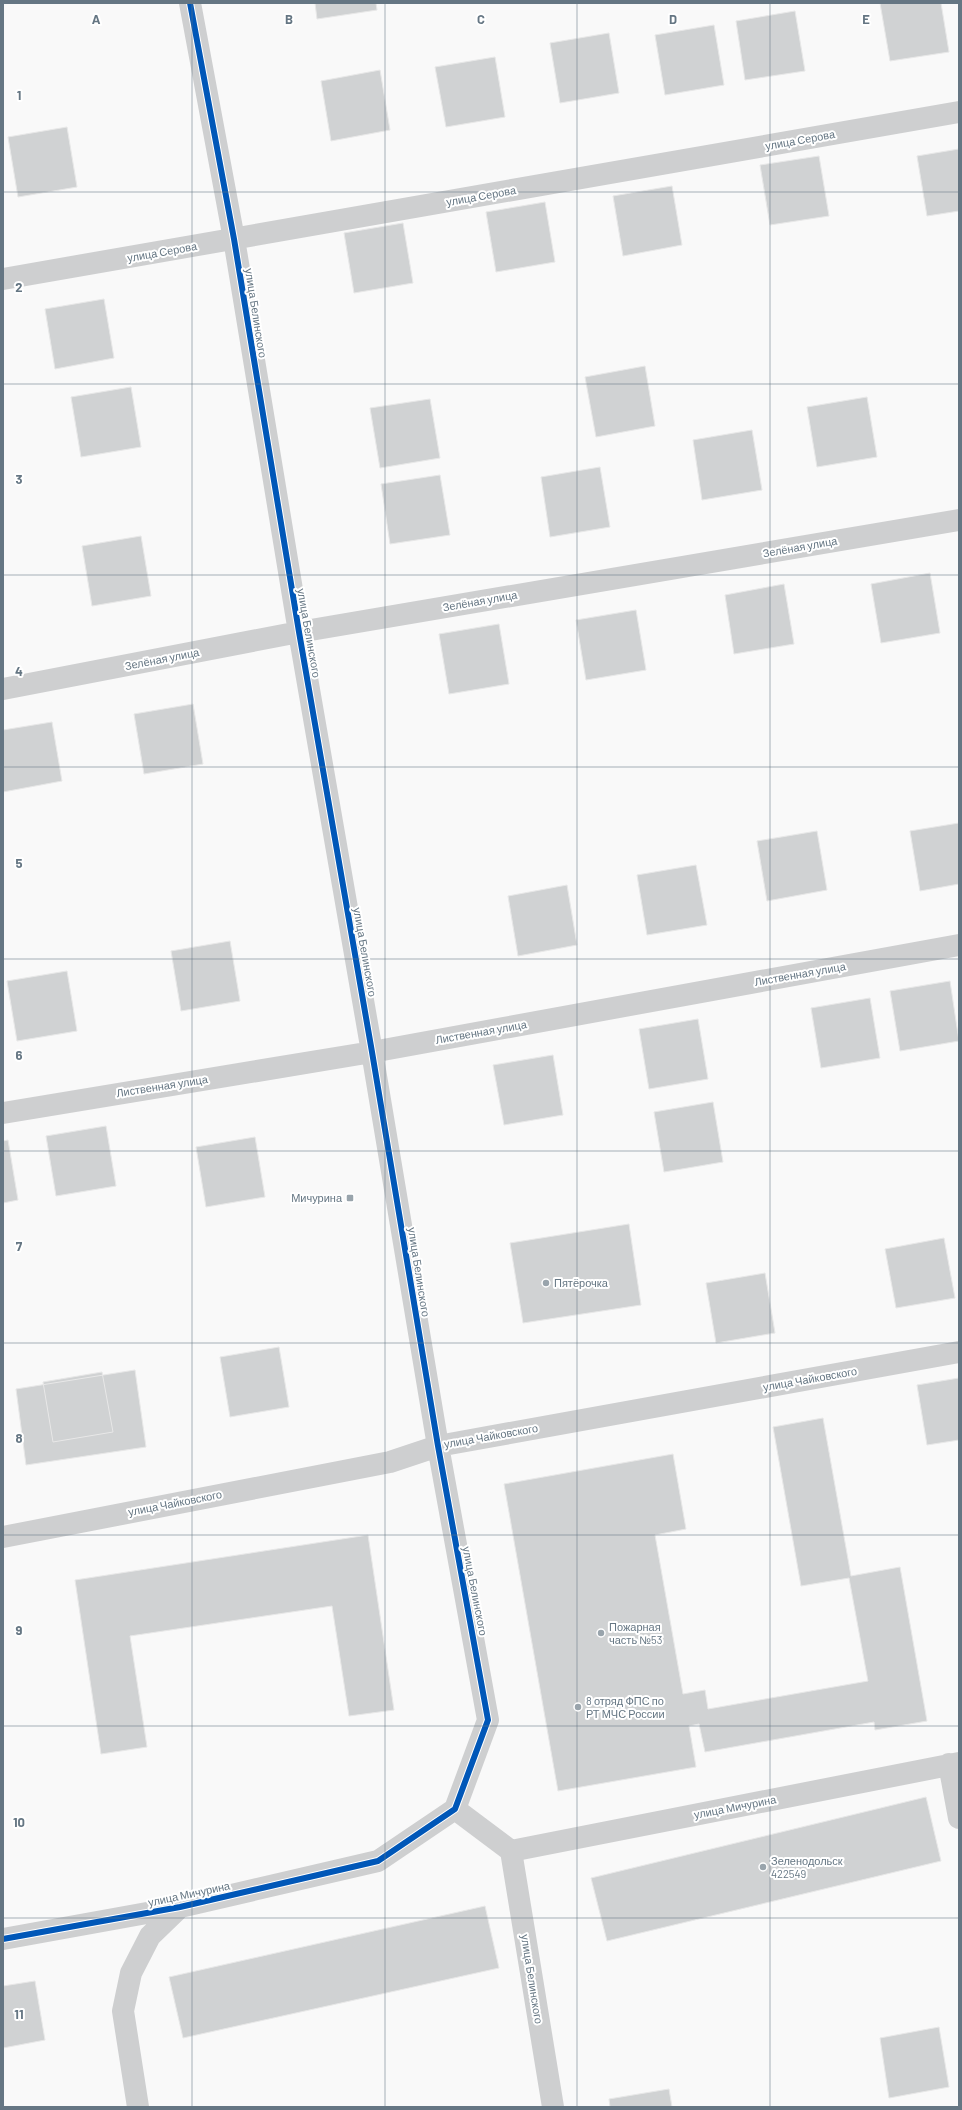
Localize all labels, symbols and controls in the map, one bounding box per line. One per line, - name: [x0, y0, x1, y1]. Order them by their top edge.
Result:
- text: A: [92, 11, 101, 27]
- text: B: [285, 11, 293, 27]
- text: C: [477, 11, 485, 27]
- text: D: [669, 11, 677, 27]
- text: E: [862, 11, 870, 27]
- text: 1: [17, 87, 21, 103]
- street label: улица Серова: [764, 127, 837, 152]
- street label: улица Серова: [445, 183, 518, 208]
- street label: улица Серова: [126, 239, 199, 264]
- street label: улица Белинского: [243, 267, 270, 359]
- text: 2: [15, 279, 23, 295]
- text: 3: [15, 471, 23, 487]
- street label: Зелёная улица: [762, 533, 839, 559]
- street label: улица Белинского: [295, 587, 324, 679]
- street label: Зелёная улица: [442, 587, 519, 613]
- street label: Зелёная улица: [124, 645, 201, 672]
- text: 4: [15, 663, 23, 679]
- text: 5: [15, 855, 23, 871]
- street label: улица Белинского: [351, 906, 380, 998]
- street label: Лиственная улица: [753, 959, 847, 988]
- street label: Лиственная улица: [434, 1017, 528, 1046]
- text: 6: [16, 1047, 23, 1063]
- street label: Лиственная улица: [115, 1072, 209, 1099]
- place label: Мичурина: [291, 1191, 343, 1204]
- marker: Мичурина: [345, 1193, 355, 1203]
- street label: улица Белинского: [406, 1226, 433, 1318]
- text: 7: [16, 1238, 23, 1254]
- place label: Пятёрочка: [554, 1276, 609, 1289]
- marker: Пятёрочка: [541, 1278, 551, 1288]
- street label: улица Чайковского: [762, 1364, 858, 1393]
- street label: улица Чайковского: [443, 1421, 539, 1450]
- text: 8: [15, 1430, 23, 1446]
- street label: улица Чайковского: [127, 1487, 223, 1518]
- street label: улица Белинского: [460, 1545, 491, 1637]
- place label: Пожарная часть №53: [609, 1620, 662, 1646]
- text: 9: [16, 1622, 23, 1638]
- marker: Пожарная часть №53: [596, 1628, 606, 1638]
- place label: 8 отряд ФПС по РТ МЧС России: [586, 1694, 665, 1720]
- marker: 8 отряд ФПС по РТ МЧС России: [573, 1702, 583, 1712]
- street label: улица Мичурина: [693, 1792, 778, 1821]
- text: 10: [13, 1814, 25, 1830]
- place label: Зеленодольск 422549: [771, 1854, 843, 1880]
- marker: Зеленодольск 422549: [758, 1862, 768, 1872]
- street label: улица Мичурина: [147, 1878, 232, 1909]
- street label: улица Белинского: [519, 1933, 546, 2025]
- text: 11: [14, 2006, 24, 2022]

